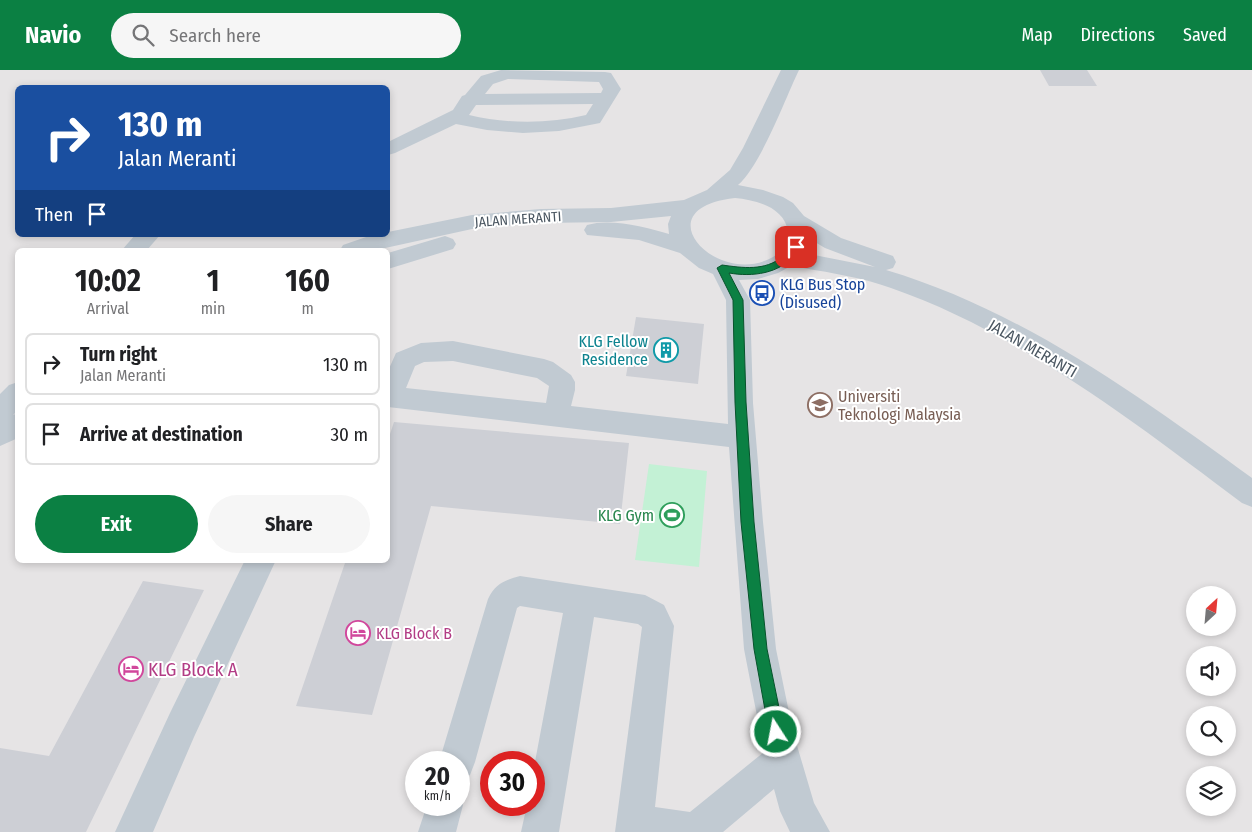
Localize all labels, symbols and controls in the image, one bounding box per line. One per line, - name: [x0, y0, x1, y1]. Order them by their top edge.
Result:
- search box: [111, 13, 461, 58]
- text: Navio: [25, 21, 81, 49]
- icon: search: [129, 21, 157, 49]
- text: Search here: [169, 24, 261, 47]
- text: Map: [1021, 24, 1053, 46]
- text: Directions: [1081, 24, 1155, 46]
- text: Saved: [1183, 24, 1227, 46]
- text: 130 m: [118, 103, 202, 145]
- icon: right: [35, 105, 100, 170]
- text: Jalan Meranti: [118, 145, 236, 172]
- icon: arrive: [83, 200, 111, 228]
- text: Then: [35, 203, 73, 226]
- street label: JALAN MERANTI: [474, 208, 562, 231]
- pin: [775, 226, 817, 268]
- icon: arrive: [782, 233, 810, 261]
- text: 10:02: [75, 263, 141, 299]
- text: 1: [207, 263, 219, 299]
- text: 160: [285, 263, 330, 299]
- place label: KLG Bus Stop (Disused): [780, 275, 865, 312]
- bus stop icon: KLG Bus Stop (Disused): [749, 280, 775, 306]
- text: Arrival: [87, 299, 129, 318]
- text: min: [201, 299, 225, 318]
- text: m: [302, 299, 314, 318]
- street label: JALAN MERANTI: [985, 315, 1080, 381]
- place label: KLG Fellow Residence: [579, 332, 649, 369]
- building icon: KLG Fellow Residence: [653, 337, 679, 363]
- text: Turn right: [80, 343, 157, 366]
- icon: right: [37, 350, 65, 378]
- text: 130 m: [323, 353, 368, 376]
- text: Jalan Meranti: [80, 366, 166, 385]
- place label: Universiti Teknologi Malaysia: [838, 387, 961, 424]
- school or university icon: Universiti Teknologi Malaysia: [807, 392, 833, 418]
- icon: arrive: [37, 420, 65, 448]
- text: Arrive at destination: [80, 423, 243, 446]
- text: 30 m: [330, 423, 368, 446]
- button: Exit: [35, 495, 198, 553]
- button: Share: [208, 495, 370, 553]
- sports icon: KLG Gym: [659, 502, 685, 528]
- place label: KLG Gym: [598, 506, 654, 525]
- north arrow: [1186, 586, 1236, 636]
- map controls: [1186, 586, 1236, 816]
- hotel icon: KLG Block B: [345, 620, 371, 646]
- place label: KLG Block B: [376, 624, 452, 643]
- button: sound: [1186, 646, 1236, 696]
- hotel icon: KLG Block A: [118, 656, 144, 682]
- place label: KLG Block A: [148, 658, 238, 681]
- position arrow: [749, 705, 801, 757]
- button: search: [1186, 706, 1236, 756]
- speed limit sign: 30: [480, 751, 545, 816]
- text: 20: [425, 762, 450, 792]
- button: layers: [1186, 766, 1236, 816]
- text: km/h: [424, 789, 451, 803]

